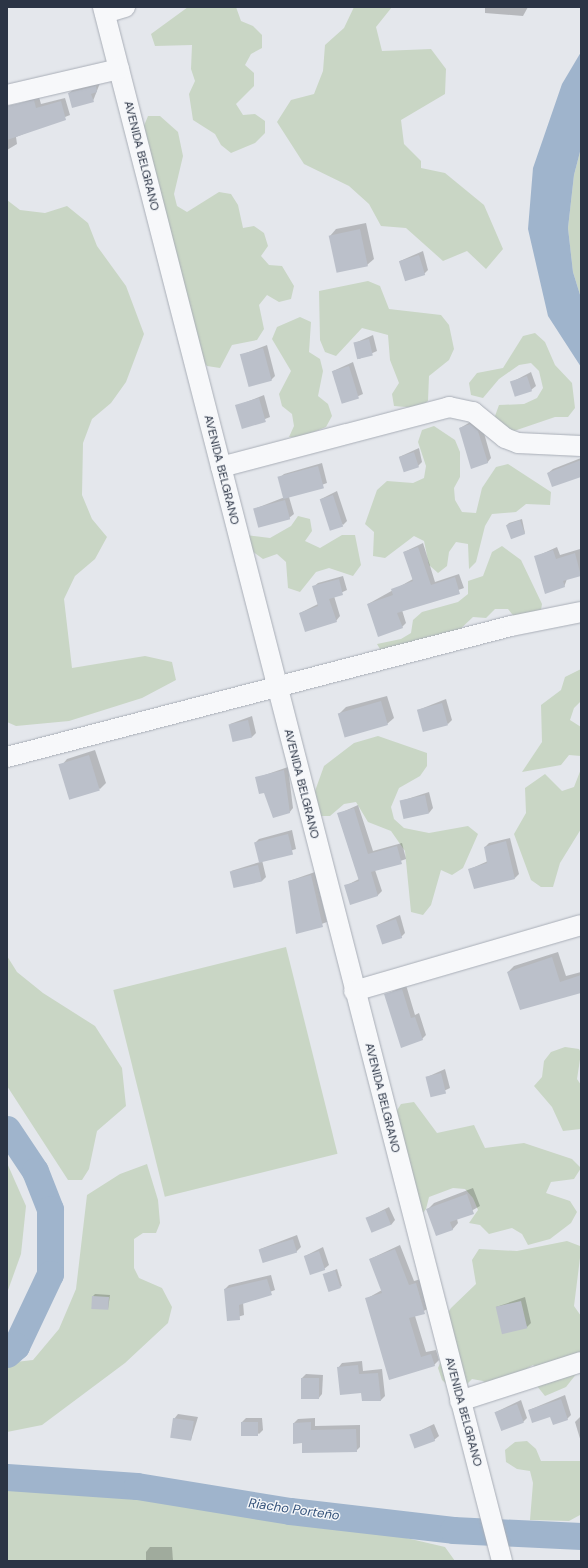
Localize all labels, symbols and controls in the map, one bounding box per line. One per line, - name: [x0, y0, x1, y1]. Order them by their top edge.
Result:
- street label: AVENIDA BELGRANO: [120, 100, 162, 212]
- street label: AVENIDA BELGRANO: [200, 414, 242, 526]
- street label: AVENIDA BELGRANO: [280, 728, 322, 840]
- street label: AVENIDA BELGRANO: [361, 1042, 403, 1154]
- street label: AVENIDA BELGRANO: [441, 1356, 485, 1468]
- water label: Riacho Porteño: [247, 1496, 341, 1524]

